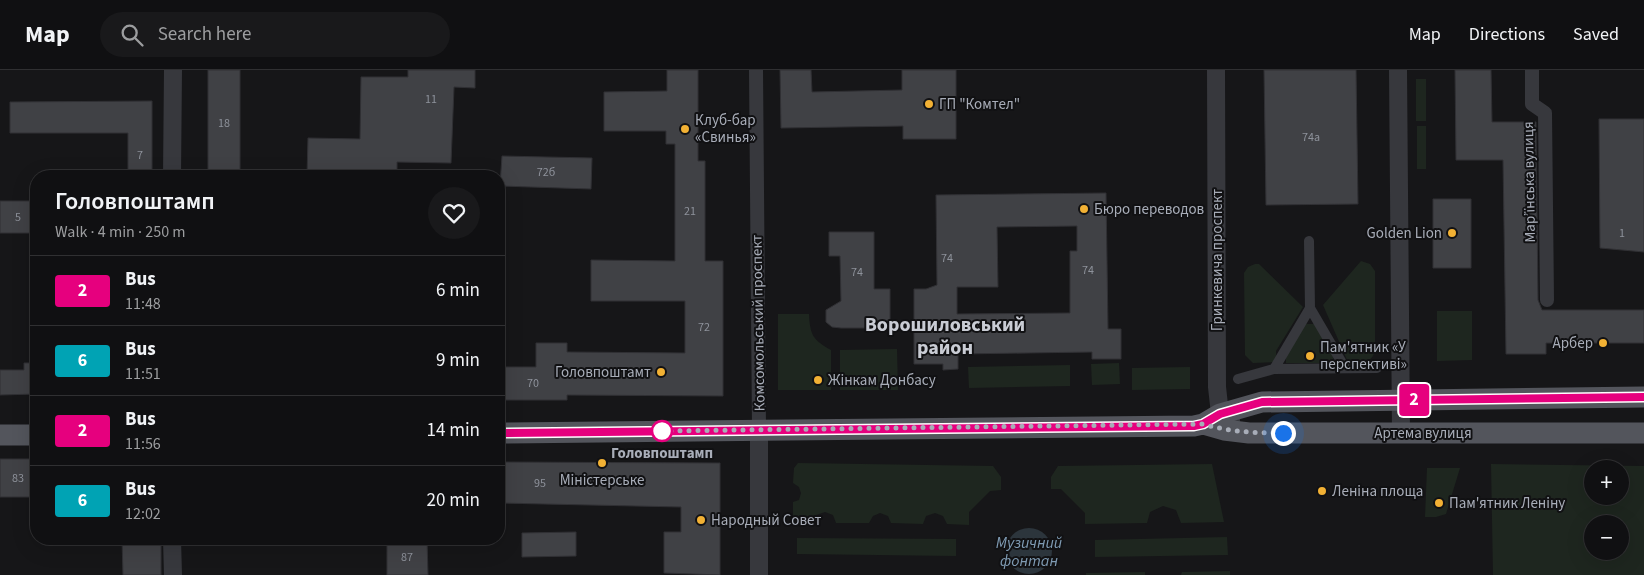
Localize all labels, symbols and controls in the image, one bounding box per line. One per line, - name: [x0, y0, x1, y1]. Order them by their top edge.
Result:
- search box: [100, 12, 450, 57]
- text: Map: [25, 17, 70, 52]
- icon: search: [118, 21, 146, 49]
- text: Search here: [158, 21, 251, 48]
- text: Map: [1409, 22, 1441, 47]
- text: Directions: [1469, 22, 1545, 47]
- text: Saved: [1573, 22, 1619, 47]
- house number: 11: [425, 91, 437, 108]
- place label: ГП "Комтел": [939, 94, 1020, 115]
- marker: ГП "Комтел": [923, 98, 935, 110]
- place label: Клуб-бар «Свинья»: [695, 110, 756, 148]
- house number: 18: [218, 115, 230, 132]
- street label: Мар’їнська вулиця: [1518, 121, 1541, 243]
- marker: Клуб-бар «Свинья»: [679, 123, 691, 135]
- house number: 74а: [1302, 129, 1320, 146]
- house number: 7: [137, 147, 143, 164]
- house number: 72б: [537, 164, 555, 181]
- text: Головпоштамп: [55, 184, 215, 219]
- button: heart: [428, 187, 480, 239]
- street label: Гринкевича проспект: [1207, 189, 1228, 331]
- place label: Бюро переводов: [1094, 199, 1205, 220]
- house number: 21: [684, 203, 696, 220]
- marker: Бюро переводов: [1078, 203, 1090, 215]
- house number: 5: [15, 209, 21, 226]
- text: Walk · 4 min · 250 m: [55, 221, 186, 243]
- place label: Golden Lion: [1367, 223, 1442, 244]
- house number: 1: [1619, 225, 1625, 242]
- marker: Golden Lion: [1446, 227, 1458, 239]
- street label: Комсомольський проспект: [746, 234, 771, 412]
- house number: 74: [941, 250, 953, 267]
- house number: 74: [1082, 262, 1094, 279]
- house number: 74: [851, 264, 863, 281]
- text: Bus: [125, 266, 156, 293]
- text: 6 min: [436, 277, 480, 304]
- text: 2: [78, 278, 87, 303]
- text: 11:48: [125, 293, 161, 315]
- district label: Ворошиловський район: [865, 311, 1025, 362]
- house number: 72: [698, 319, 710, 336]
- place label: Арбер: [1553, 333, 1593, 354]
- text: Bus: [125, 336, 156, 363]
- place label: Пам'ятник «У перспективі»: [1320, 337, 1407, 375]
- marker: Арбер: [1597, 337, 1609, 349]
- text: 9 min: [436, 347, 480, 374]
- text: 6: [78, 348, 87, 373]
- marker: Пам'ятник «У перспективі»: [1304, 350, 1316, 362]
- place label: Головпоштамт: [555, 362, 651, 383]
- text: 11:51: [125, 363, 161, 385]
- marker: Головпоштамт: [655, 366, 667, 378]
- place label: Жінкам Донбасу: [828, 370, 936, 391]
- marker: Жінкам Донбасу: [812, 374, 824, 386]
- house number: 70: [527, 375, 539, 392]
- line badge: 2: [1398, 384, 1430, 416]
- text: 2: [1409, 387, 1419, 412]
- text: Bus: [125, 406, 156, 433]
- text: 14 min: [426, 417, 480, 444]
- text: 2: [78, 418, 87, 443]
- marker: Головпоштамп: [651, 420, 673, 442]
- your location: [1271, 421, 1296, 446]
- street label: Артема вулиця: [1374, 423, 1472, 444]
- text: 11:56: [125, 433, 161, 455]
- place label: Головпоштамп: [611, 443, 713, 464]
- marker: Міністерське: [596, 457, 608, 469]
- map controls: [1584, 460, 1629, 560]
- button: +: [1584, 460, 1629, 505]
- house number: 83: [12, 470, 24, 487]
- place label: Міністерське: [560, 470, 644, 491]
- house number: 95: [534, 475, 546, 492]
- text: Bus: [125, 476, 156, 503]
- place label: Леніна площа: [1332, 481, 1423, 502]
- marker: Леніна площа: [1316, 485, 1328, 497]
- text: 20 min: [426, 487, 480, 514]
- text: 6: [78, 488, 87, 513]
- place label: Пам'ятник Леніну: [1449, 493, 1565, 514]
- marker: Пам'ятник Леніну: [1433, 497, 1445, 509]
- text: 12:02: [125, 503, 161, 525]
- place label: Народный Совет: [711, 510, 821, 531]
- marker: Народный Совет: [695, 514, 707, 526]
- button: −: [1584, 515, 1629, 560]
- water label: Музичний фонтан: [996, 532, 1062, 572]
- house number: 87: [401, 549, 413, 566]

